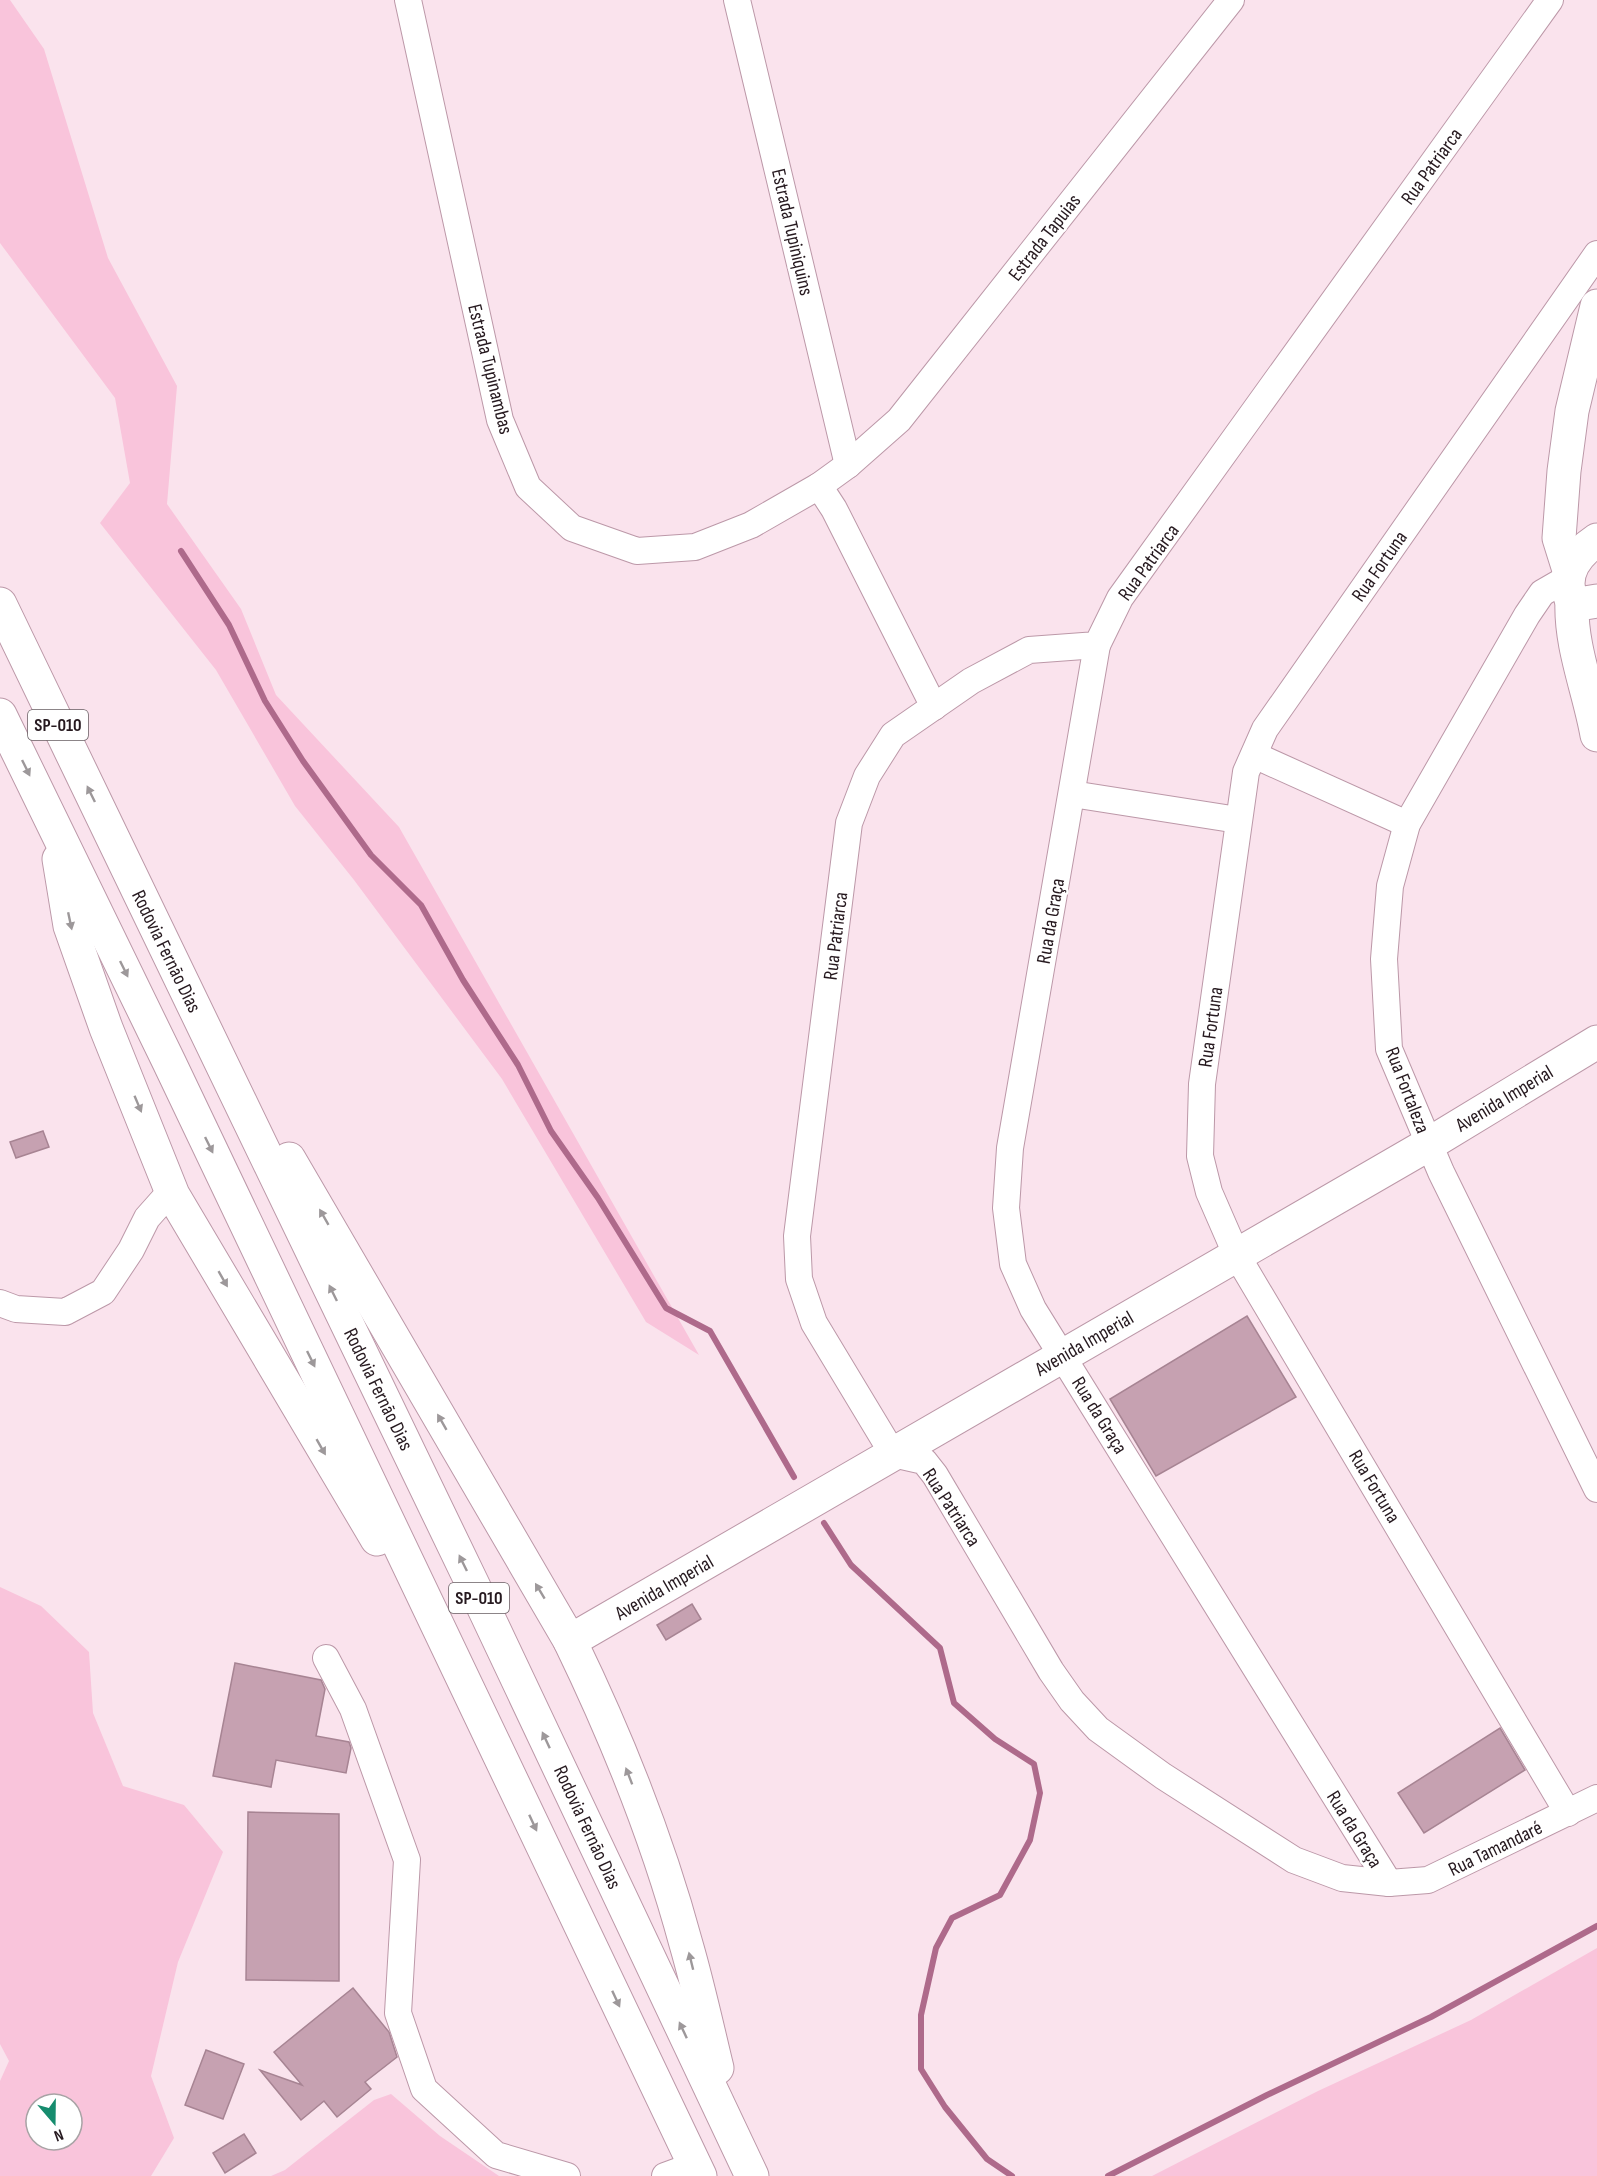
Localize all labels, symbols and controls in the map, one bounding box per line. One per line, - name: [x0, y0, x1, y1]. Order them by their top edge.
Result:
- street label: Rua Patriarca: [1396, 124, 1468, 209]
- street label: Estrada Tupiniquins: [766, 167, 818, 298]
- street label: Estrada Tapuias: [1003, 189, 1086, 286]
- street label: Estrada Tupinambas: [462, 302, 518, 437]
- street label: Rua Patriarca: [1113, 520, 1185, 605]
- street label: Rua Fortuna: [1347, 527, 1413, 607]
- road number: SP-010: [28, 710, 88, 740]
- one-way arrow: [21, 759, 31, 776]
- one-way arrow: [86, 785, 95, 802]
- street label: Rua da Graça: [1032, 877, 1070, 966]
- street label: Rodovia Fernão Dias: [126, 886, 206, 1017]
- street label: Rua Patriarca: [819, 891, 853, 981]
- one-way arrow: [66, 912, 75, 931]
- one-way arrow: [120, 961, 129, 978]
- street label: Rua Fortuna: [1193, 985, 1228, 1069]
- street label: Rua Fortaleza: [1380, 1044, 1434, 1137]
- street label: Avenida Imperial: [1451, 1060, 1558, 1138]
- one-way arrow: [133, 1095, 143, 1113]
- one-way arrow: [204, 1137, 213, 1154]
- one-way arrow: [318, 1209, 329, 1225]
- one-way arrow: [217, 1271, 228, 1287]
- one-way arrow: [328, 1284, 337, 1301]
- street label: Avenida Imperial: [1030, 1306, 1138, 1382]
- street label: Rodovia Fernão Dias: [338, 1324, 418, 1455]
- one-way arrow: [306, 1350, 315, 1367]
- street label: Rua da Graça: [1066, 1373, 1132, 1458]
- one-way arrow: [437, 1413, 447, 1430]
- one-way arrow: [316, 1439, 326, 1456]
- street label: Rua Fortuna: [1343, 1446, 1405, 1527]
- street label: Rua Patriarca: [917, 1464, 985, 1551]
- street label: Avenida Imperial: [610, 1550, 718, 1626]
- one-way arrow: [458, 1555, 467, 1572]
- one-way arrow: [535, 1582, 545, 1599]
- road number: SP-010: [449, 1583, 509, 1613]
- one-way arrow: [542, 1731, 551, 1748]
- street label: Rodovia Fernão Dias: [548, 1762, 626, 1893]
- one-way arrow: [624, 1766, 634, 1784]
- street label: Rua da Graça: [1321, 1787, 1387, 1872]
- one-way arrow: [528, 1814, 537, 1831]
- street label: Rua Tamandaré: [1445, 1816, 1546, 1882]
- one-way arrow: [685, 1951, 695, 1970]
- one-way arrow: [612, 1990, 621, 2007]
- one-way arrow: [679, 2021, 688, 2038]
- north arrow: [24, 2092, 84, 2152]
- text: N: [51, 2124, 66, 2145]

